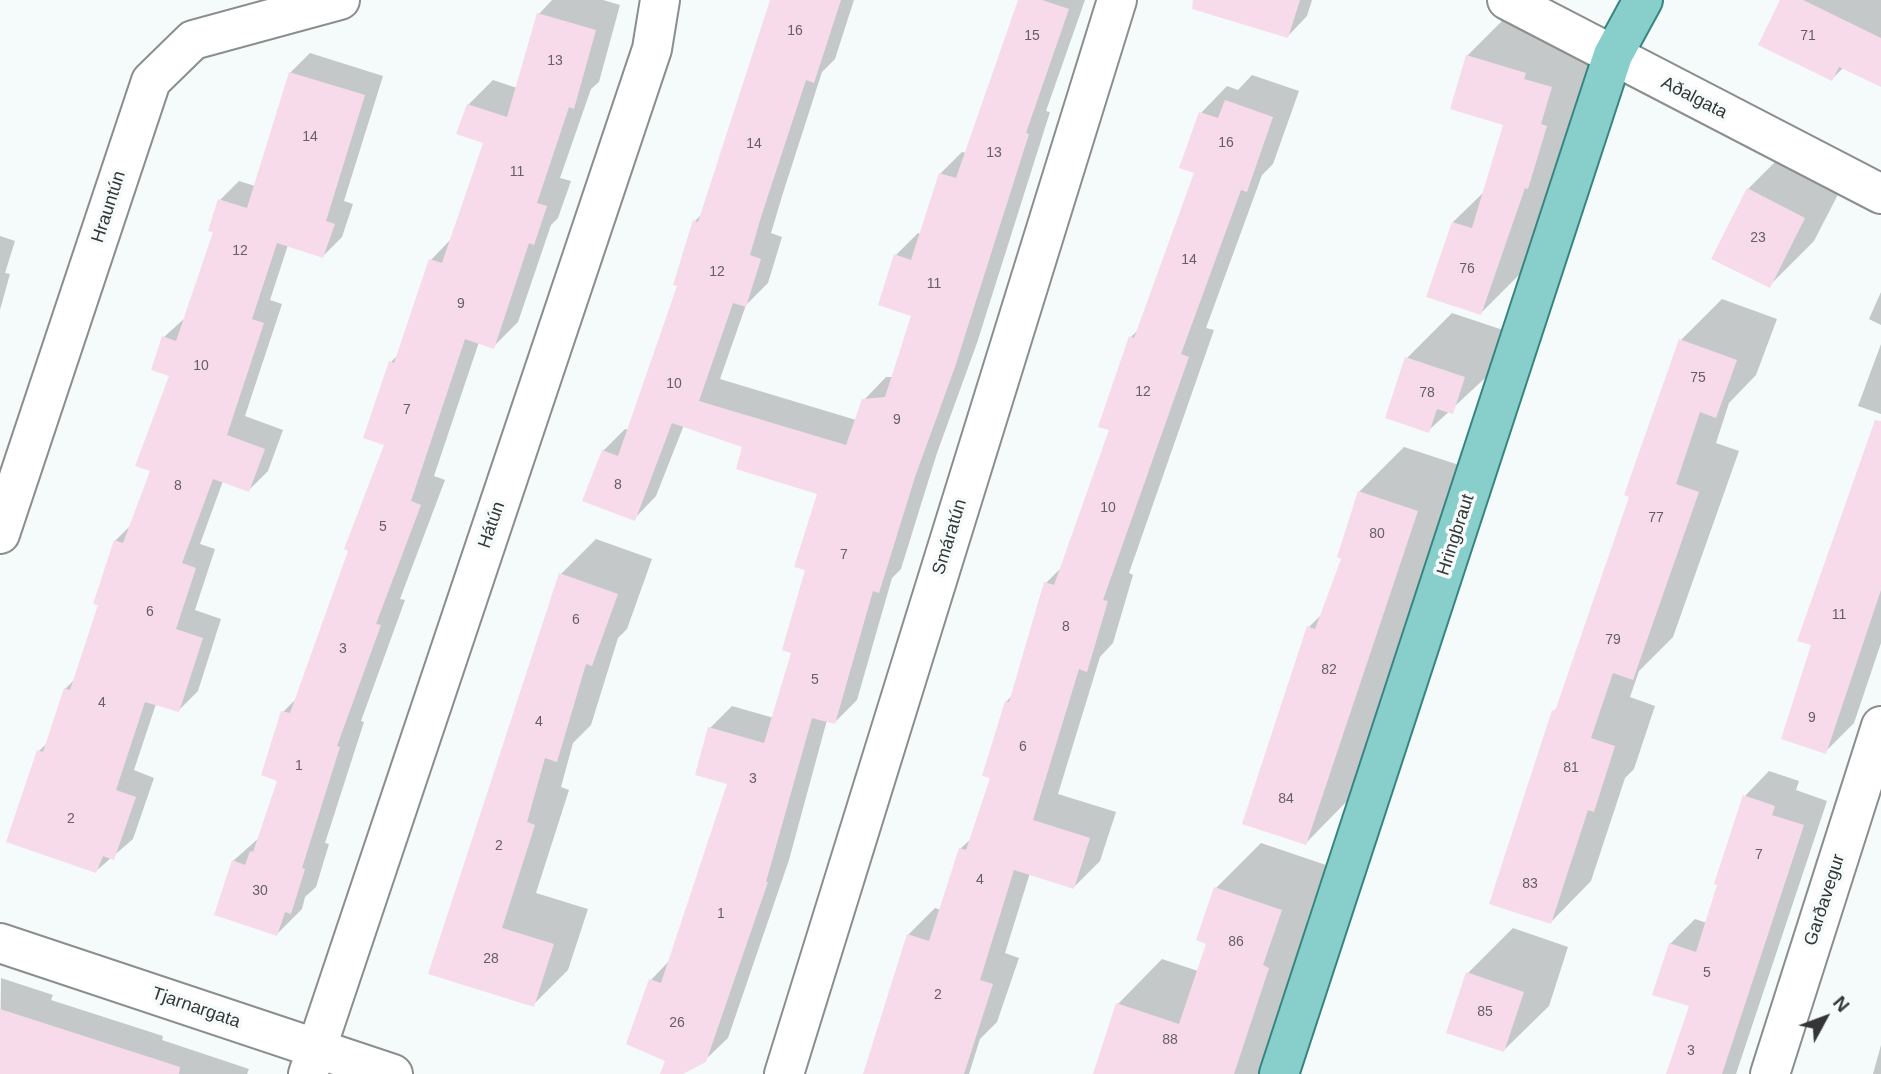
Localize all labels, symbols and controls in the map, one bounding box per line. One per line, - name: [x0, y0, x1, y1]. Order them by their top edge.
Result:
- house number: 16: [787, 23, 803, 39]
- house number: 15: [1024, 28, 1040, 44]
- house number: 71: [1800, 28, 1816, 44]
- house number: 13: [547, 53, 563, 69]
- street label: Aðalgata: [1657, 72, 1731, 124]
- house number: 14: [302, 129, 318, 145]
- house number: 16: [1218, 135, 1234, 151]
- house number: 14: [746, 136, 762, 152]
- house number: 13: [986, 145, 1002, 161]
- house number: 11: [510, 164, 524, 180]
- street label: Hrauntún: [87, 168, 131, 246]
- house number: 23: [1750, 230, 1766, 246]
- house number: 12: [232, 243, 248, 259]
- house number: 14: [1181, 252, 1197, 268]
- house number: 76: [1459, 261, 1475, 277]
- house number: 12: [709, 264, 725, 280]
- house number: 11: [927, 276, 941, 292]
- house number: 9: [457, 296, 465, 312]
- house number: 10: [193, 358, 209, 374]
- house number: 75: [1690, 370, 1706, 386]
- house number: 10: [666, 376, 682, 392]
- house number: 12: [1135, 384, 1151, 400]
- house number: 78: [1419, 385, 1435, 401]
- house number: 7: [403, 402, 411, 418]
- house number: 9: [893, 412, 901, 428]
- house number: 8: [614, 477, 622, 493]
- house number: 8: [174, 478, 182, 494]
- street label: Hringbraut: [1433, 492, 1479, 578]
- street label: Smáratún: [928, 497, 972, 577]
- street label: Hátún: [474, 499, 510, 551]
- house number: 10: [1100, 500, 1116, 516]
- house number: 77: [1648, 510, 1664, 526]
- house number: 5: [379, 519, 387, 535]
- house number: 80: [1369, 526, 1385, 542]
- house number: 7: [840, 547, 848, 563]
- house number: 6: [146, 604, 154, 620]
- house number: 11: [1832, 607, 1846, 623]
- house number: 6: [572, 612, 580, 628]
- house number: 8: [1062, 619, 1070, 635]
- house number: 79: [1605, 632, 1621, 648]
- house number: 3: [339, 641, 347, 657]
- house number: 82: [1321, 662, 1337, 678]
- house number: 5: [811, 672, 819, 688]
- house number: 4: [98, 695, 106, 711]
- house number: 9: [1808, 710, 1816, 726]
- house number: 4: [535, 714, 543, 730]
- house number: 6: [1019, 739, 1027, 755]
- house number: 1: [295, 758, 303, 774]
- house number: 81: [1563, 760, 1579, 776]
- house number: 3: [749, 771, 757, 787]
- house number: 84: [1278, 791, 1294, 807]
- house number: 2: [67, 811, 75, 827]
- house number: 2: [495, 838, 503, 854]
- house number: 7: [1755, 847, 1763, 863]
- street label: Garðavegur: [1800, 851, 1850, 949]
- house number: 4: [976, 872, 984, 888]
- house number: 83: [1522, 876, 1538, 892]
- house number: 30: [252, 883, 268, 899]
- house number: 1: [717, 906, 725, 922]
- house number: 86: [1228, 934, 1244, 950]
- house number: 28: [483, 951, 499, 967]
- house number: 5: [1703, 965, 1711, 981]
- street label: Tjarnargata: [149, 983, 243, 1033]
- north arrow: [1790, 983, 1860, 1053]
- house number: 2: [934, 987, 942, 1003]
- text: N: [1829, 992, 1854, 1016]
- house number: 85: [1477, 1004, 1493, 1020]
- house number: 26: [669, 1015, 685, 1031]
- house number: 88: [1162, 1032, 1178, 1048]
- house number: 3: [1687, 1043, 1695, 1059]

